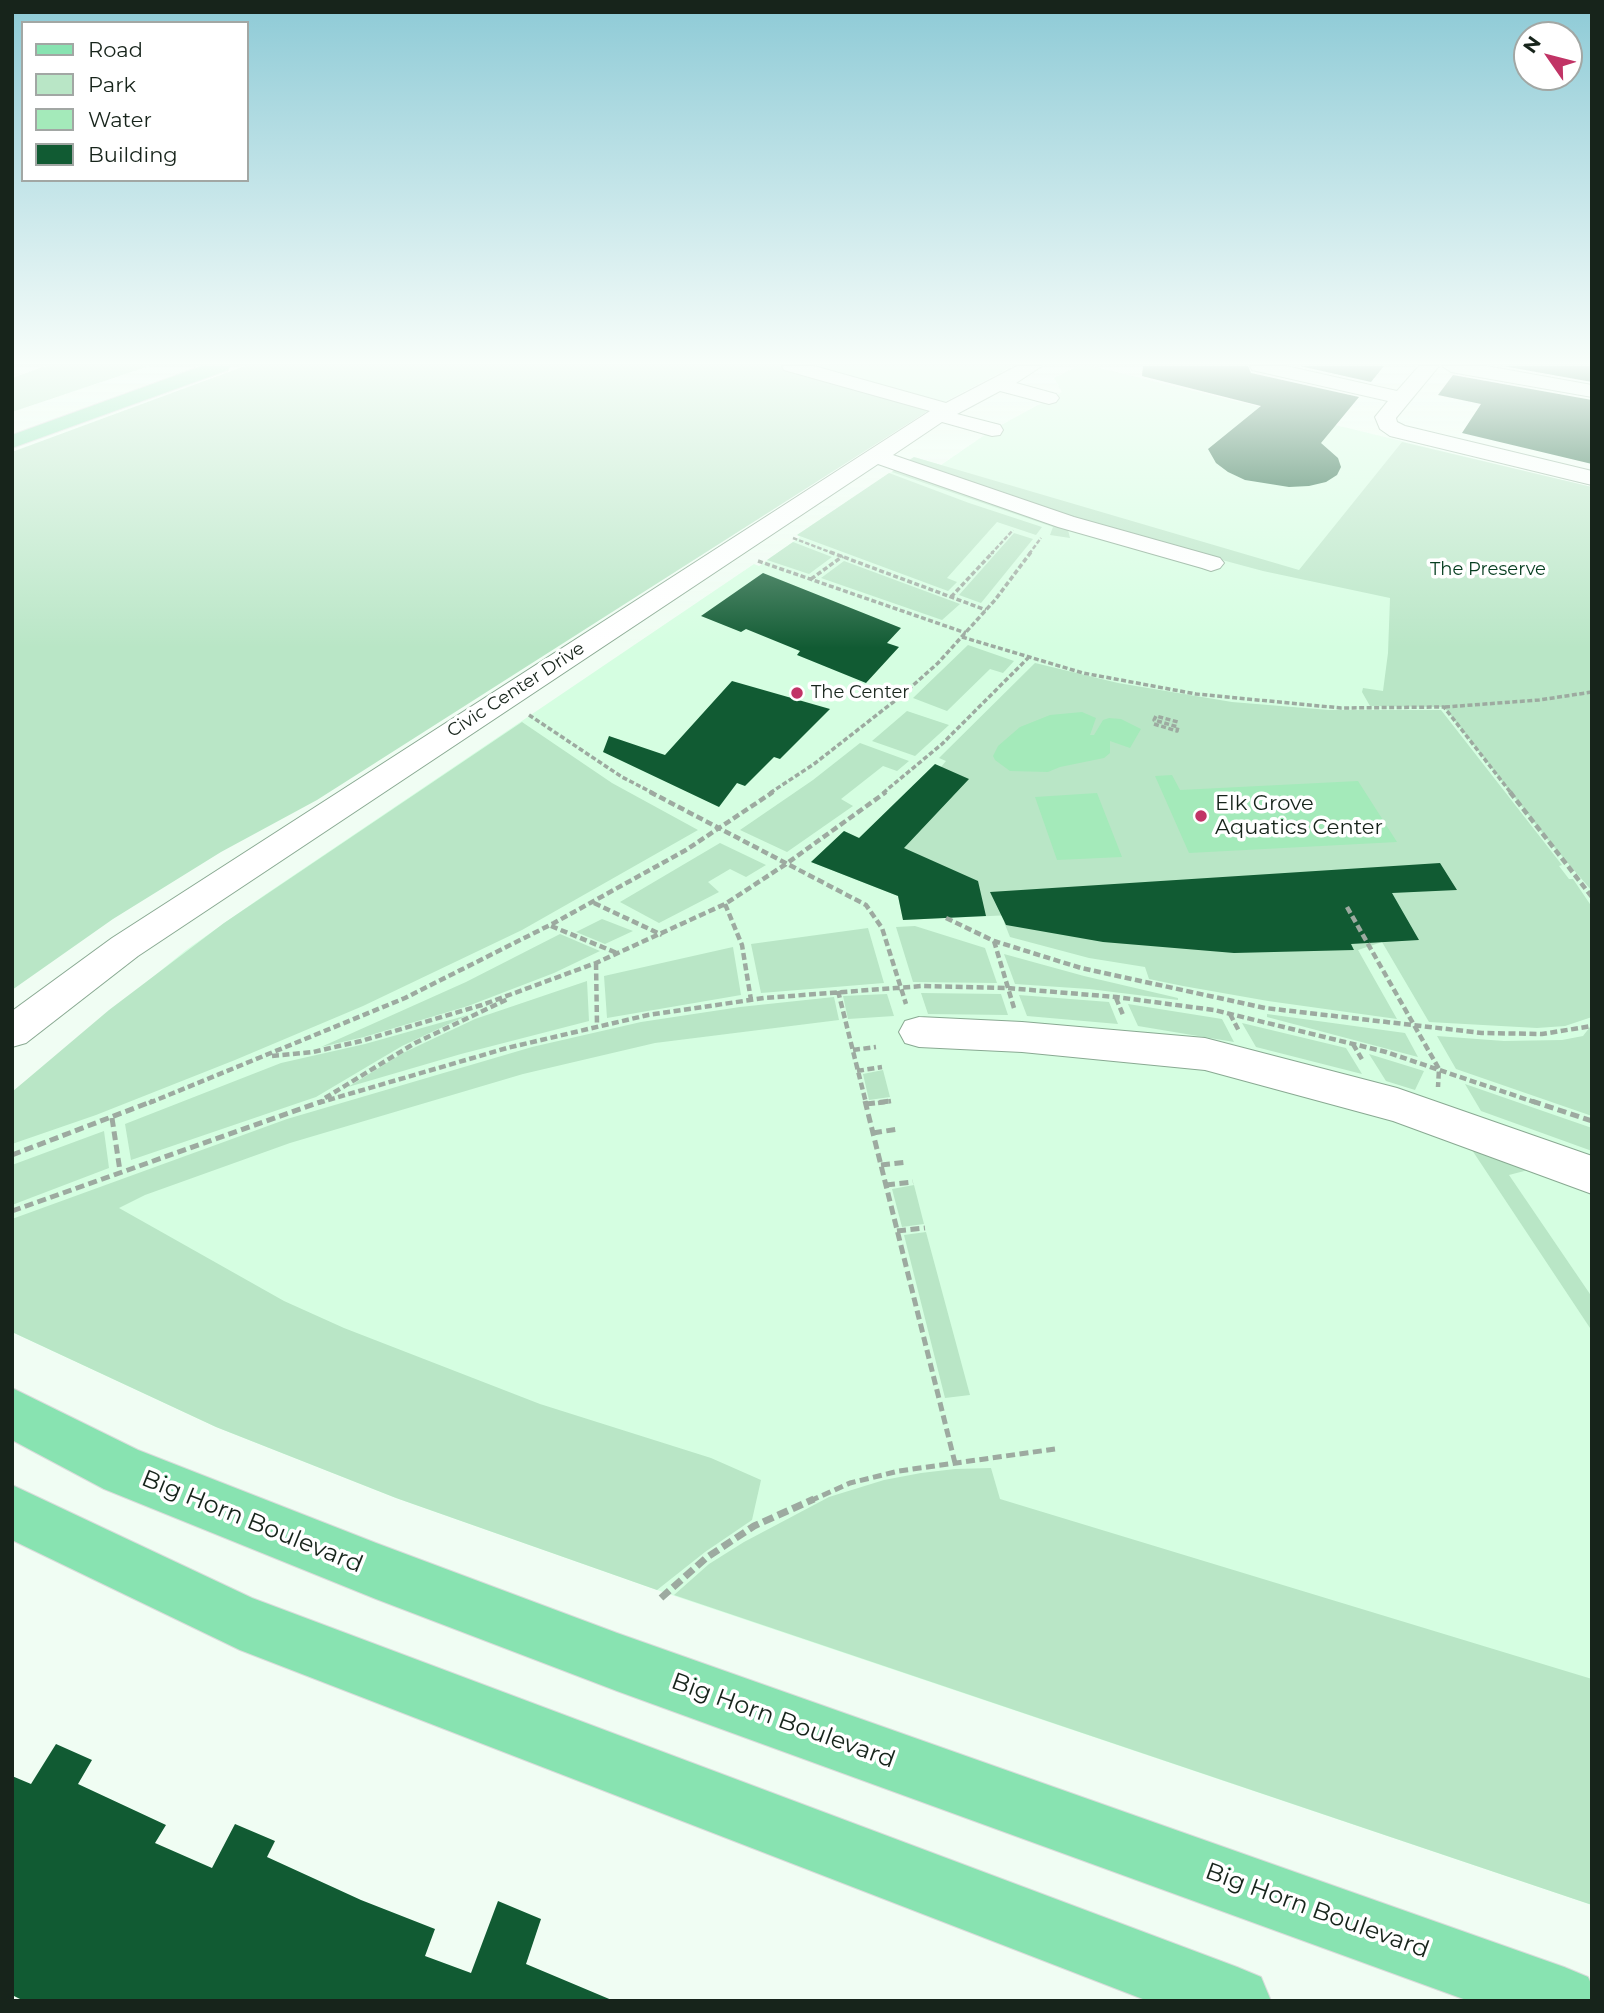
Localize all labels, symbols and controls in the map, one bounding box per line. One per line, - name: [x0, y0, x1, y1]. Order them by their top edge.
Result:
- legend: [21, 21, 248, 182]
- north arrow: [1513, 21, 1583, 91]
- text: N: [1518, 32, 1546, 58]
- text: Road: [88, 37, 143, 62]
- text: Park: [88, 72, 136, 97]
- text: Water: [88, 107, 152, 132]
- text: Building: [88, 142, 178, 167]
- park label: The Preserve: [1430, 559, 1546, 581]
- street label: Civic Center Drive: [443, 638, 589, 742]
- place label: The Center: [811, 682, 910, 704]
- marker: The Center: [789, 685, 805, 701]
- place label: Elk Grove Aquatics Center: [1215, 791, 1383, 841]
- marker: Elk Grove Aquatics Center: [1193, 808, 1209, 824]
- street label: Big Horn Boulevard: [137, 1464, 367, 1580]
- street label: Big Horn Boulevard: [667, 1667, 899, 1775]
- street label: Big Horn Boulevard: [1201, 1857, 1433, 1965]

